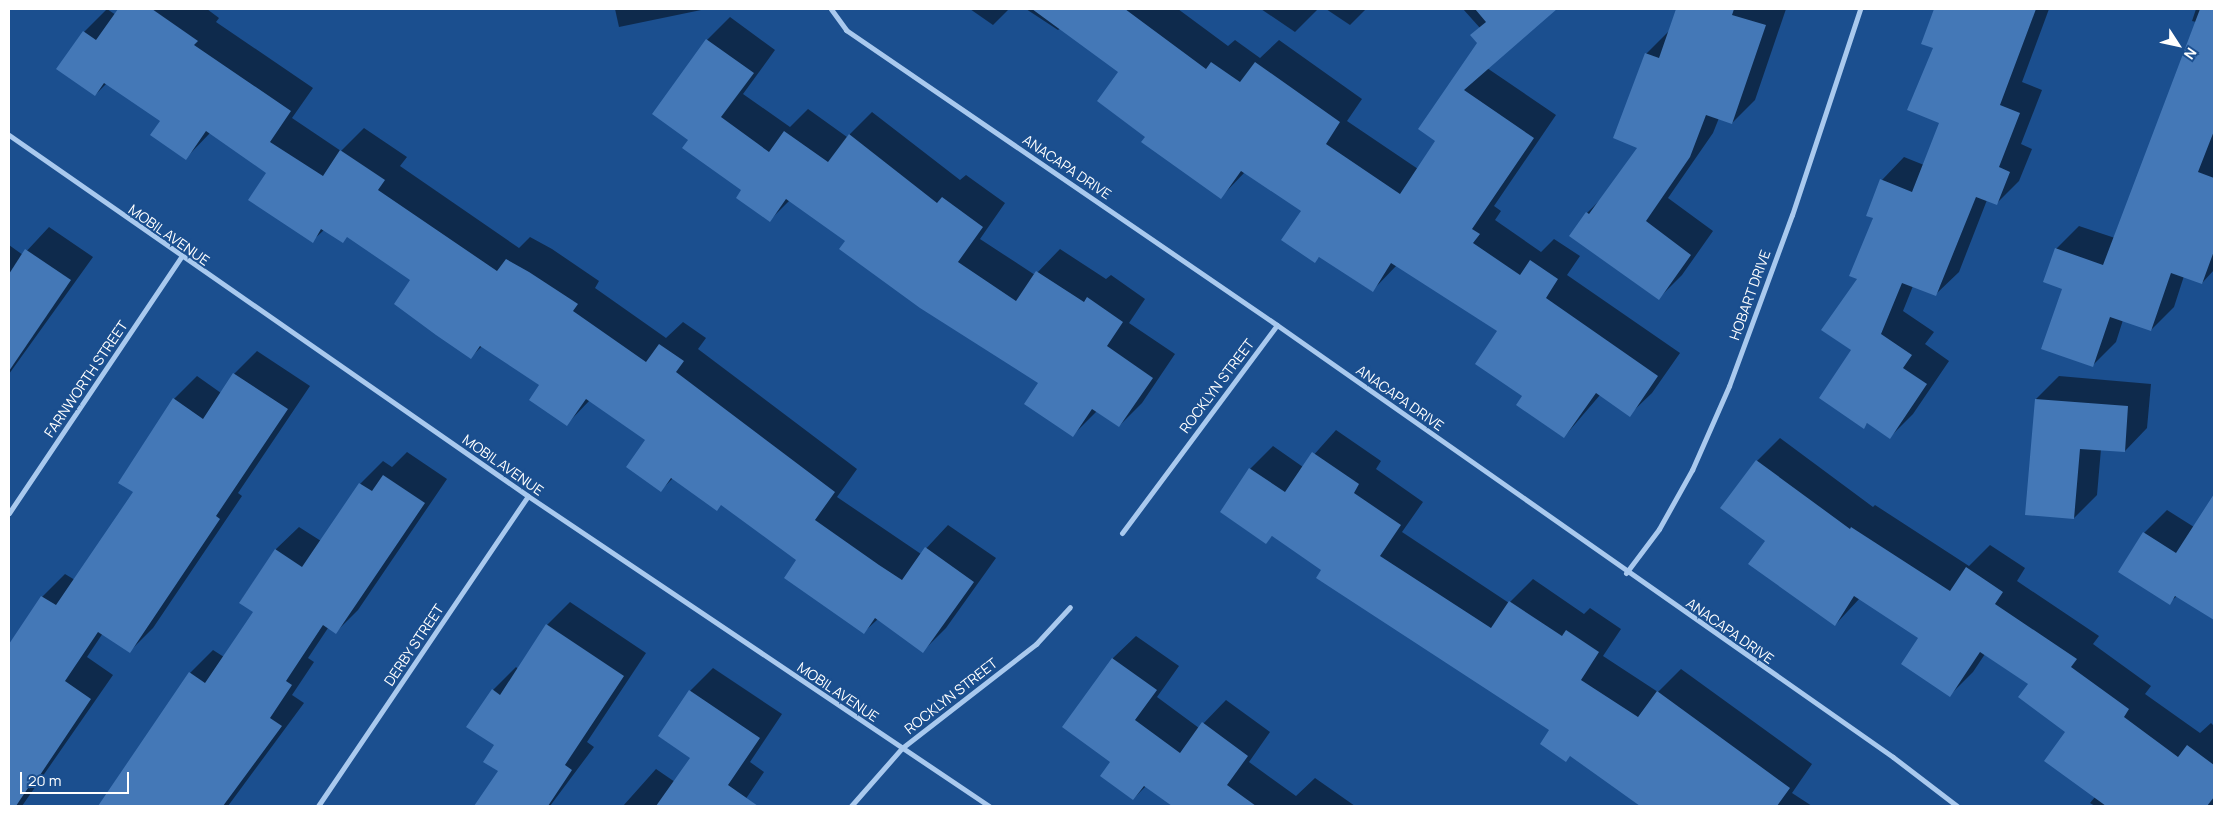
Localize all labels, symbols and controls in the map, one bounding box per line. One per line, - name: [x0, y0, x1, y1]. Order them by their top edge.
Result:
- north arrow: [2153, 20, 2203, 70]
- text: N: [2180, 44, 2201, 63]
- street label: ANACAPA DRIVE: [1020, 131, 1114, 203]
- street label: MOBIL AVENUE: [125, 201, 213, 269]
- street label: HOBART DRIVE: [1726, 247, 1774, 343]
- street label: FARNWORTH STREET: [41, 318, 131, 440]
- street label: ROCKLYN STREET: [1176, 336, 1258, 436]
- street label: ANACAPA DRIVE: [1353, 362, 1447, 434]
- street label: MOBIL AVENUE: [459, 431, 547, 499]
- street label: ANACAPA DRIVE: [1683, 595, 1777, 667]
- street label: DERBY STREET: [380, 601, 448, 689]
- street label: ROCKLYN STREET: [901, 654, 1001, 738]
- street label: MOBIL AVENUE: [794, 658, 882, 726]
- scale bar: [22, 762, 131, 794]
- text: 20 m: [28, 770, 61, 791]

